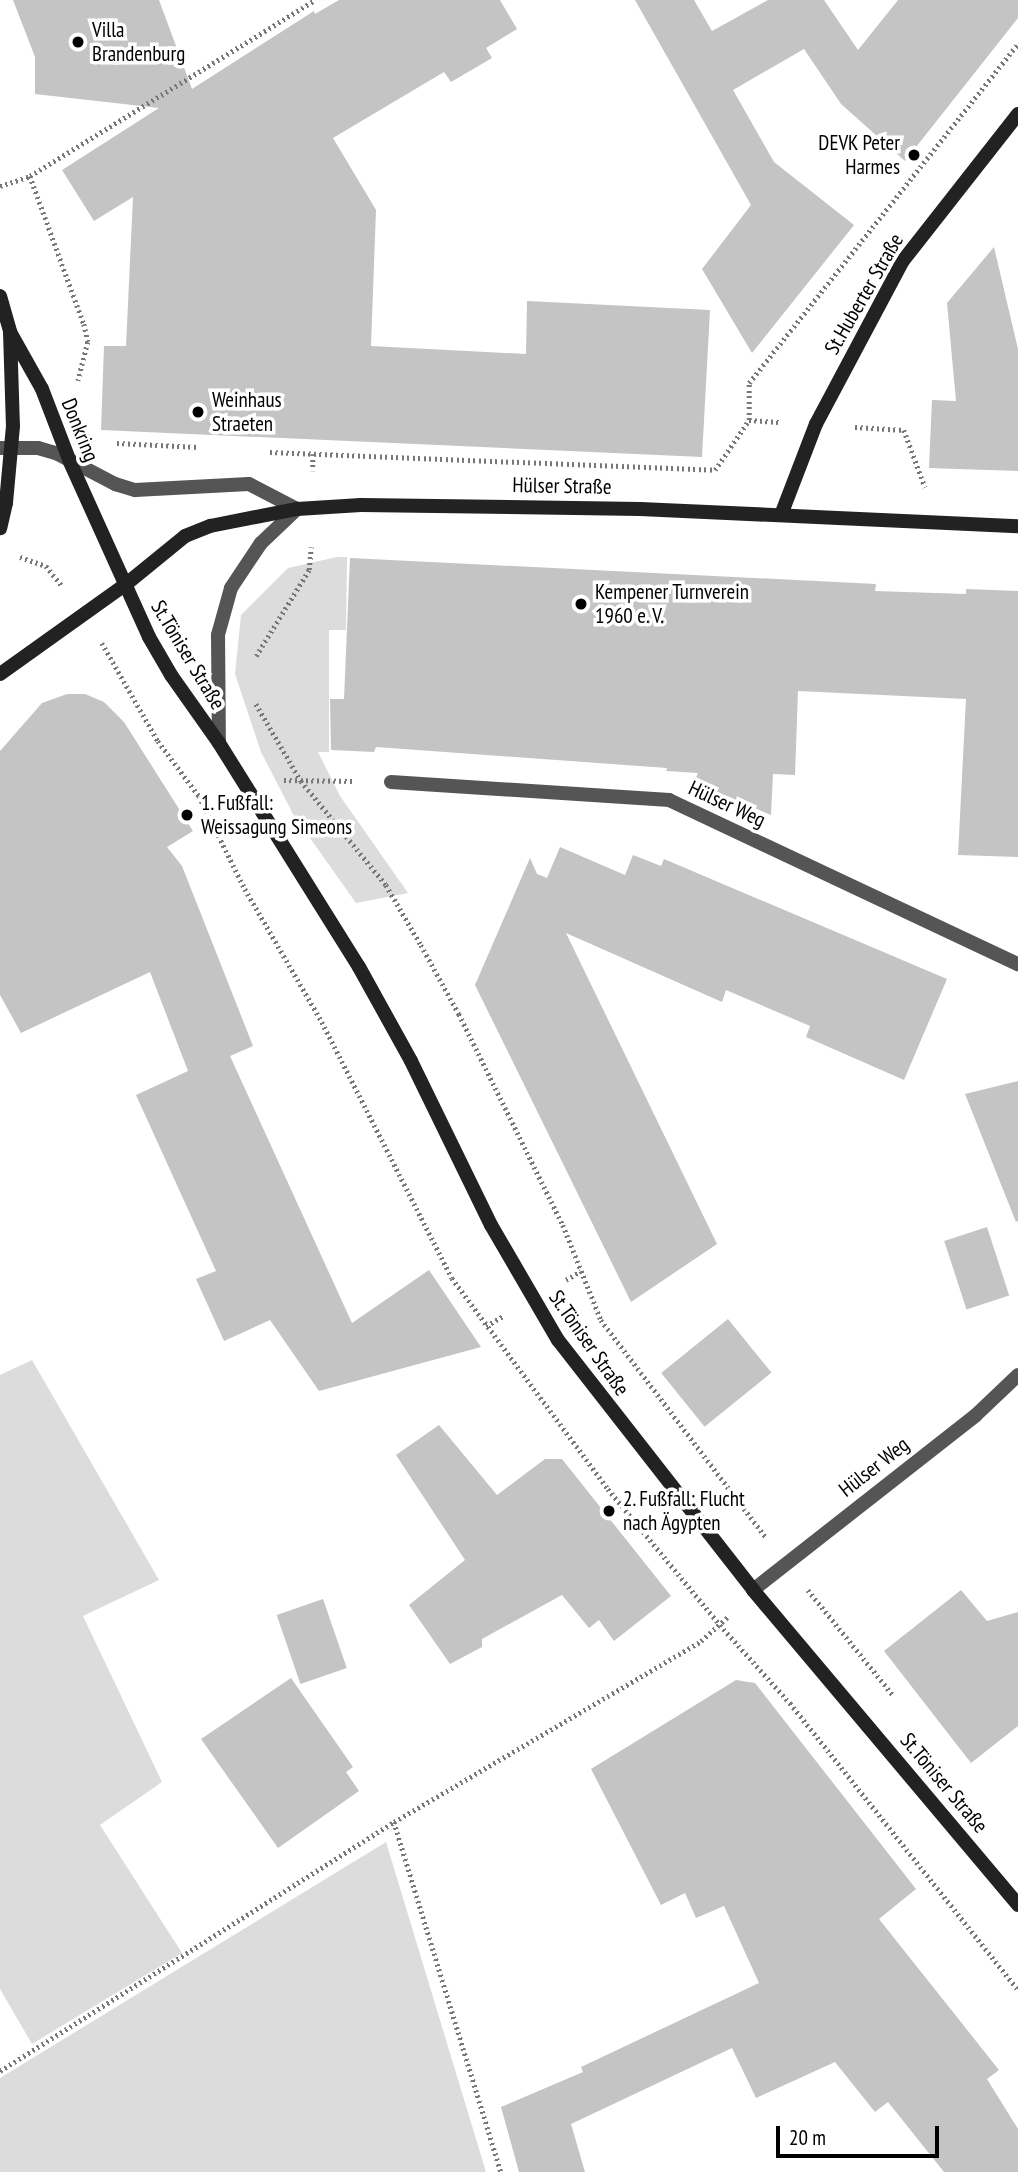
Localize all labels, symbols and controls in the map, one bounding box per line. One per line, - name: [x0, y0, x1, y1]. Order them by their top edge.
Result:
- place label: Villa Brandenburg: [92, 17, 185, 67]
- marker: Villa Brandenburg: [70, 34, 86, 50]
- place label: DEVK Peter Harmes: [818, 130, 900, 180]
- marker: DEVK Peter Harmes: [906, 147, 922, 163]
- street label: St.Huberter Straße: [819, 229, 909, 359]
- place label: Weinhaus Straeten: [212, 387, 282, 437]
- street label: Donkring: [56, 395, 104, 465]
- marker: Weinhaus Straeten: [190, 404, 206, 420]
- street label: Hülser Straße: [512, 473, 612, 499]
- place label: Kempener Turnverein 1960 e. V.: [595, 579, 749, 629]
- street label: St.Töniser Straße: [146, 596, 230, 714]
- marker: Kempener Turnverein 1960 e. V.: [573, 596, 589, 612]
- street label: Hülser Weg: [684, 775, 770, 833]
- place label: 1. Fußfall: Weissagung Simeons: [201, 790, 352, 840]
- marker: 1. Fußfall: Weissagung Simeons: [179, 807, 195, 823]
- street label: St.Töniser Straße: [543, 1286, 635, 1400]
- street label: Hülser Weg: [834, 1432, 914, 1502]
- place label: 2. Fußfall: Flucht nach Ägypten: [623, 1486, 746, 1536]
- marker: 2. Fußfall: Flucht nach Ägypten: [601, 1503, 617, 1519]
- street label: St.Töniser Straße: [895, 1728, 993, 1838]
- scale bar: [780, 2112, 943, 2156]
- text: 20 m: [789, 2124, 826, 2151]

